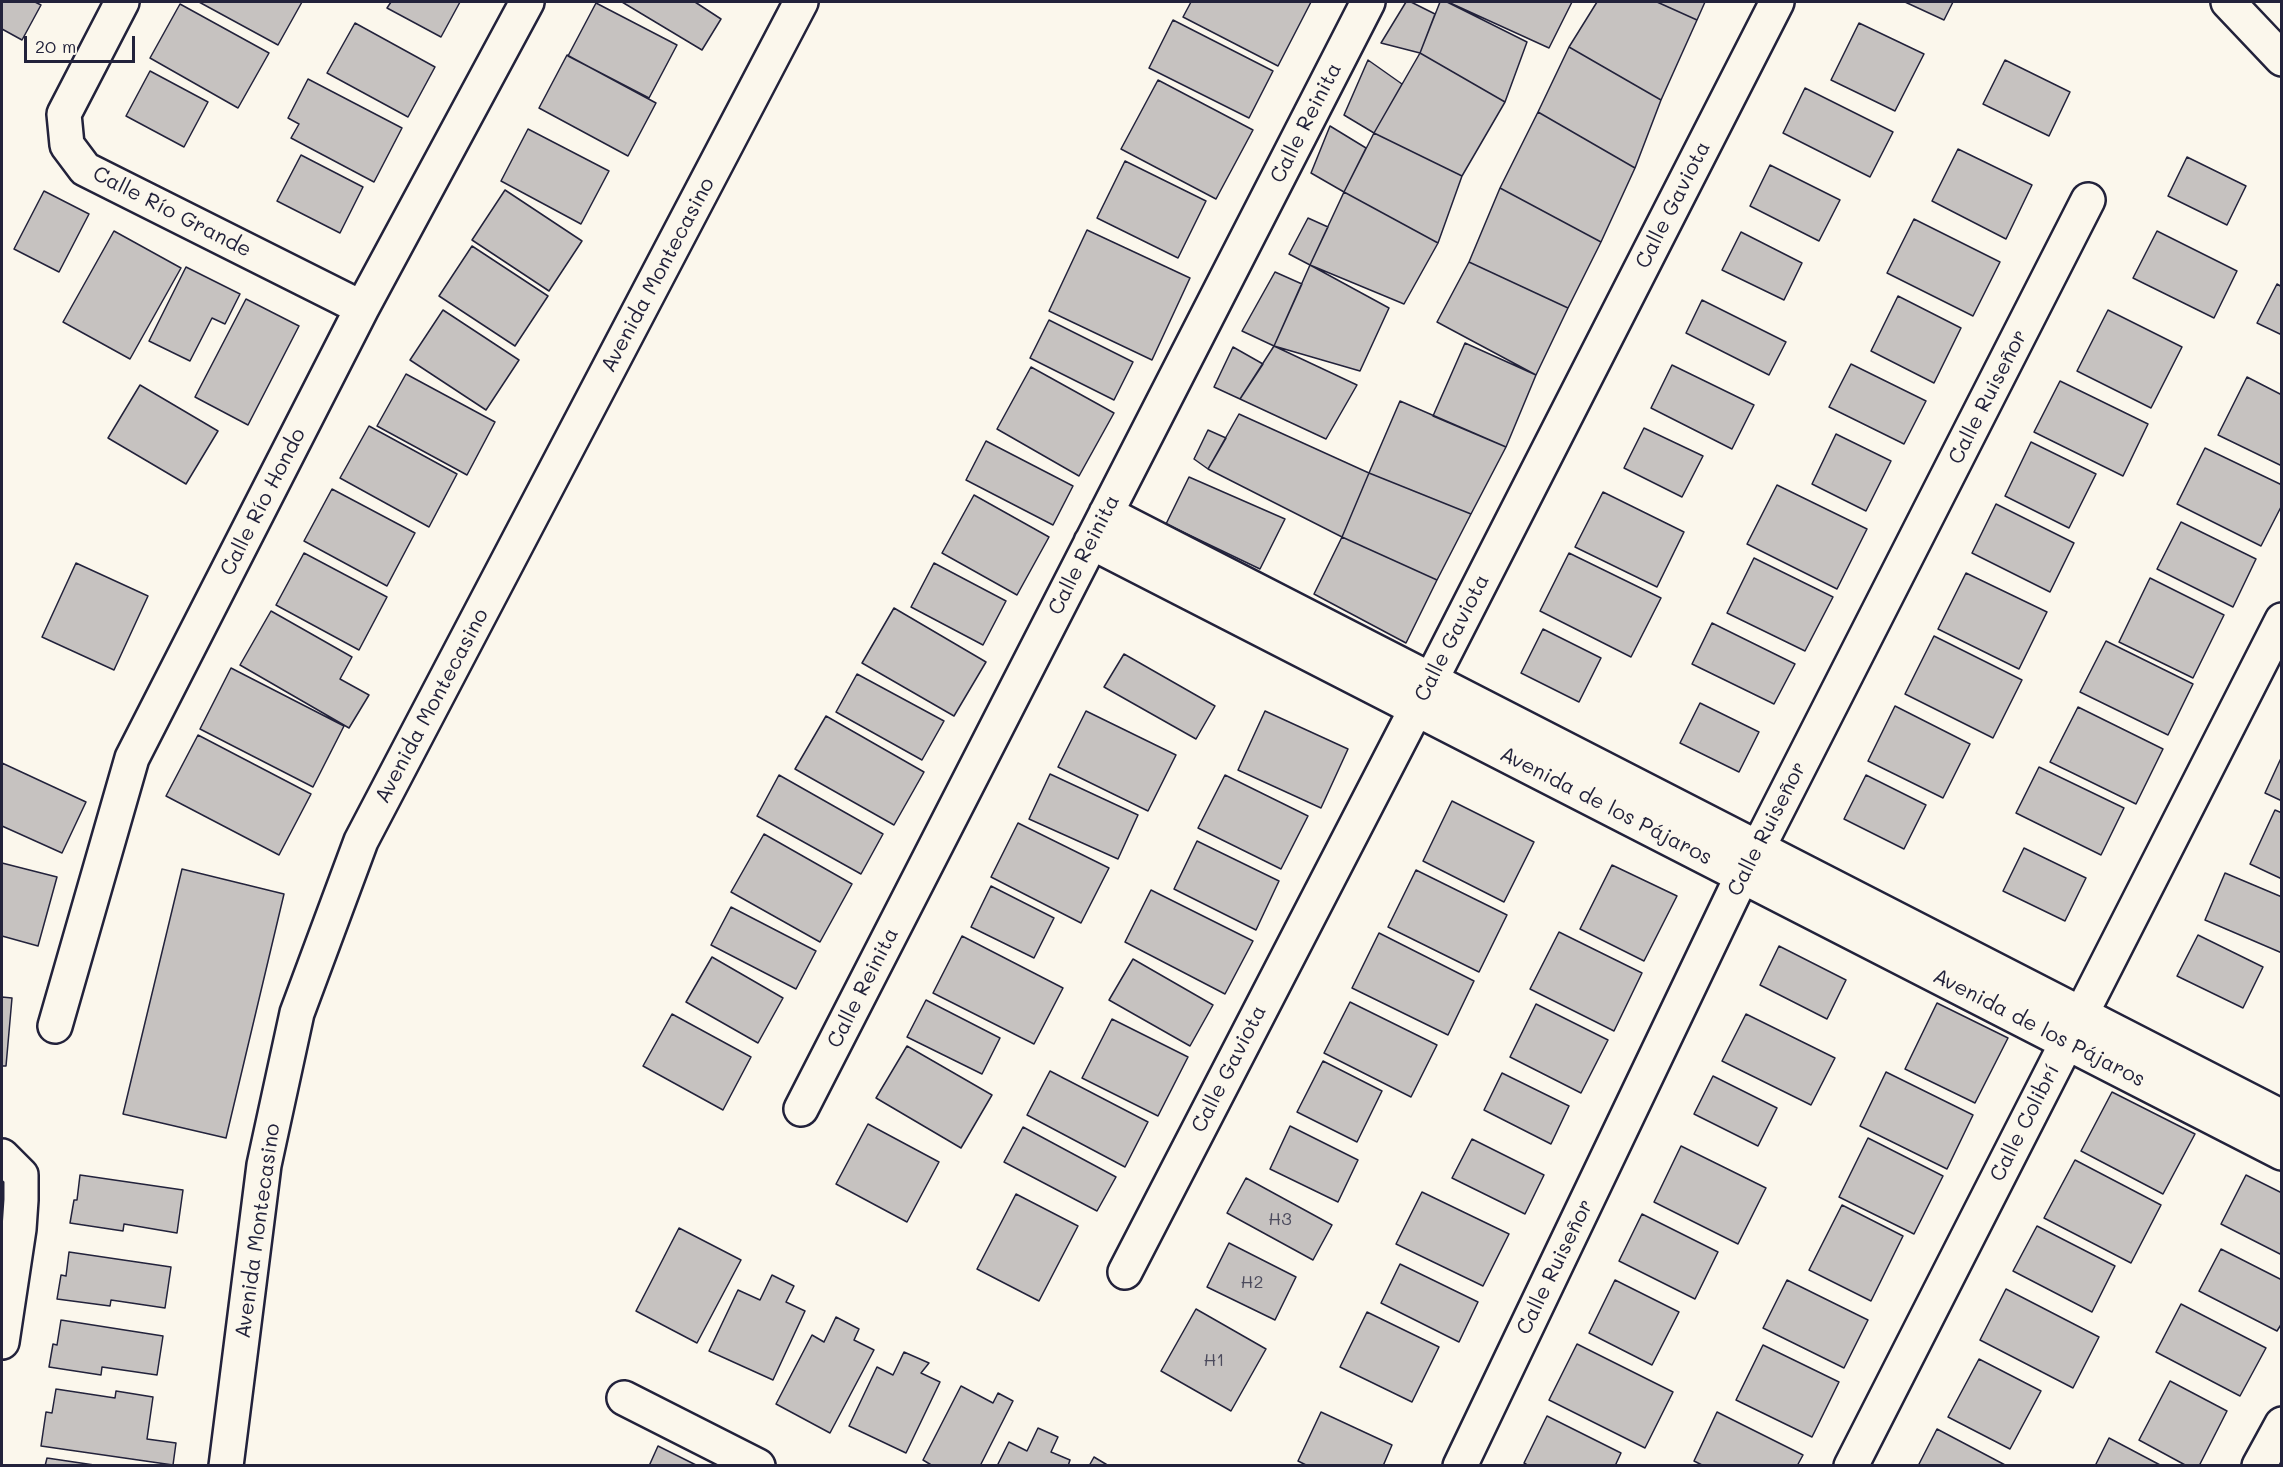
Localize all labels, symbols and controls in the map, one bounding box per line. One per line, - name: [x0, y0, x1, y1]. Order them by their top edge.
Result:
- scale bar: [27, 24, 138, 62]
- text: 20 m: [35, 34, 76, 58]
- street label: Calle Reinita: [1265, 59, 1347, 187]
- street label: Calle Gaviota: [1630, 137, 1716, 273]
- street label: Calle Río Grande: [88, 161, 256, 263]
- street label: Avenida Montecasino: [596, 173, 720, 377]
- street label: Calle Ruiseñor: [1943, 326, 2033, 468]
- street label: Calle Río Hondo: [215, 424, 311, 580]
- street label: Calle Reinita: [1043, 491, 1125, 619]
- street label: Calle Gaviota: [1409, 570, 1495, 706]
- street label: Avenida Montecasino: [370, 604, 494, 808]
- street label: Avenida de los Pájaros: [1496, 742, 1716, 870]
- street label: Calle Ruiseñor: [1722, 758, 1812, 900]
- street label: Calle Reinita: [822, 924, 904, 1052]
- street label: Avenida de los Pájaros: [1929, 964, 2149, 1092]
- street label: Calle Gaviota: [1186, 1001, 1272, 1137]
- street label: Calle Colibrí: [1985, 1060, 2065, 1186]
- street label: Avenida Montecasino: [230, 1122, 286, 1340]
- street label: Calle Ruiseñor: [1511, 1195, 1599, 1339]
- house number: H3: [1268, 1208, 1292, 1230]
- house number: H2: [1241, 1271, 1263, 1293]
- house number: H1: [1204, 1349, 1224, 1371]

